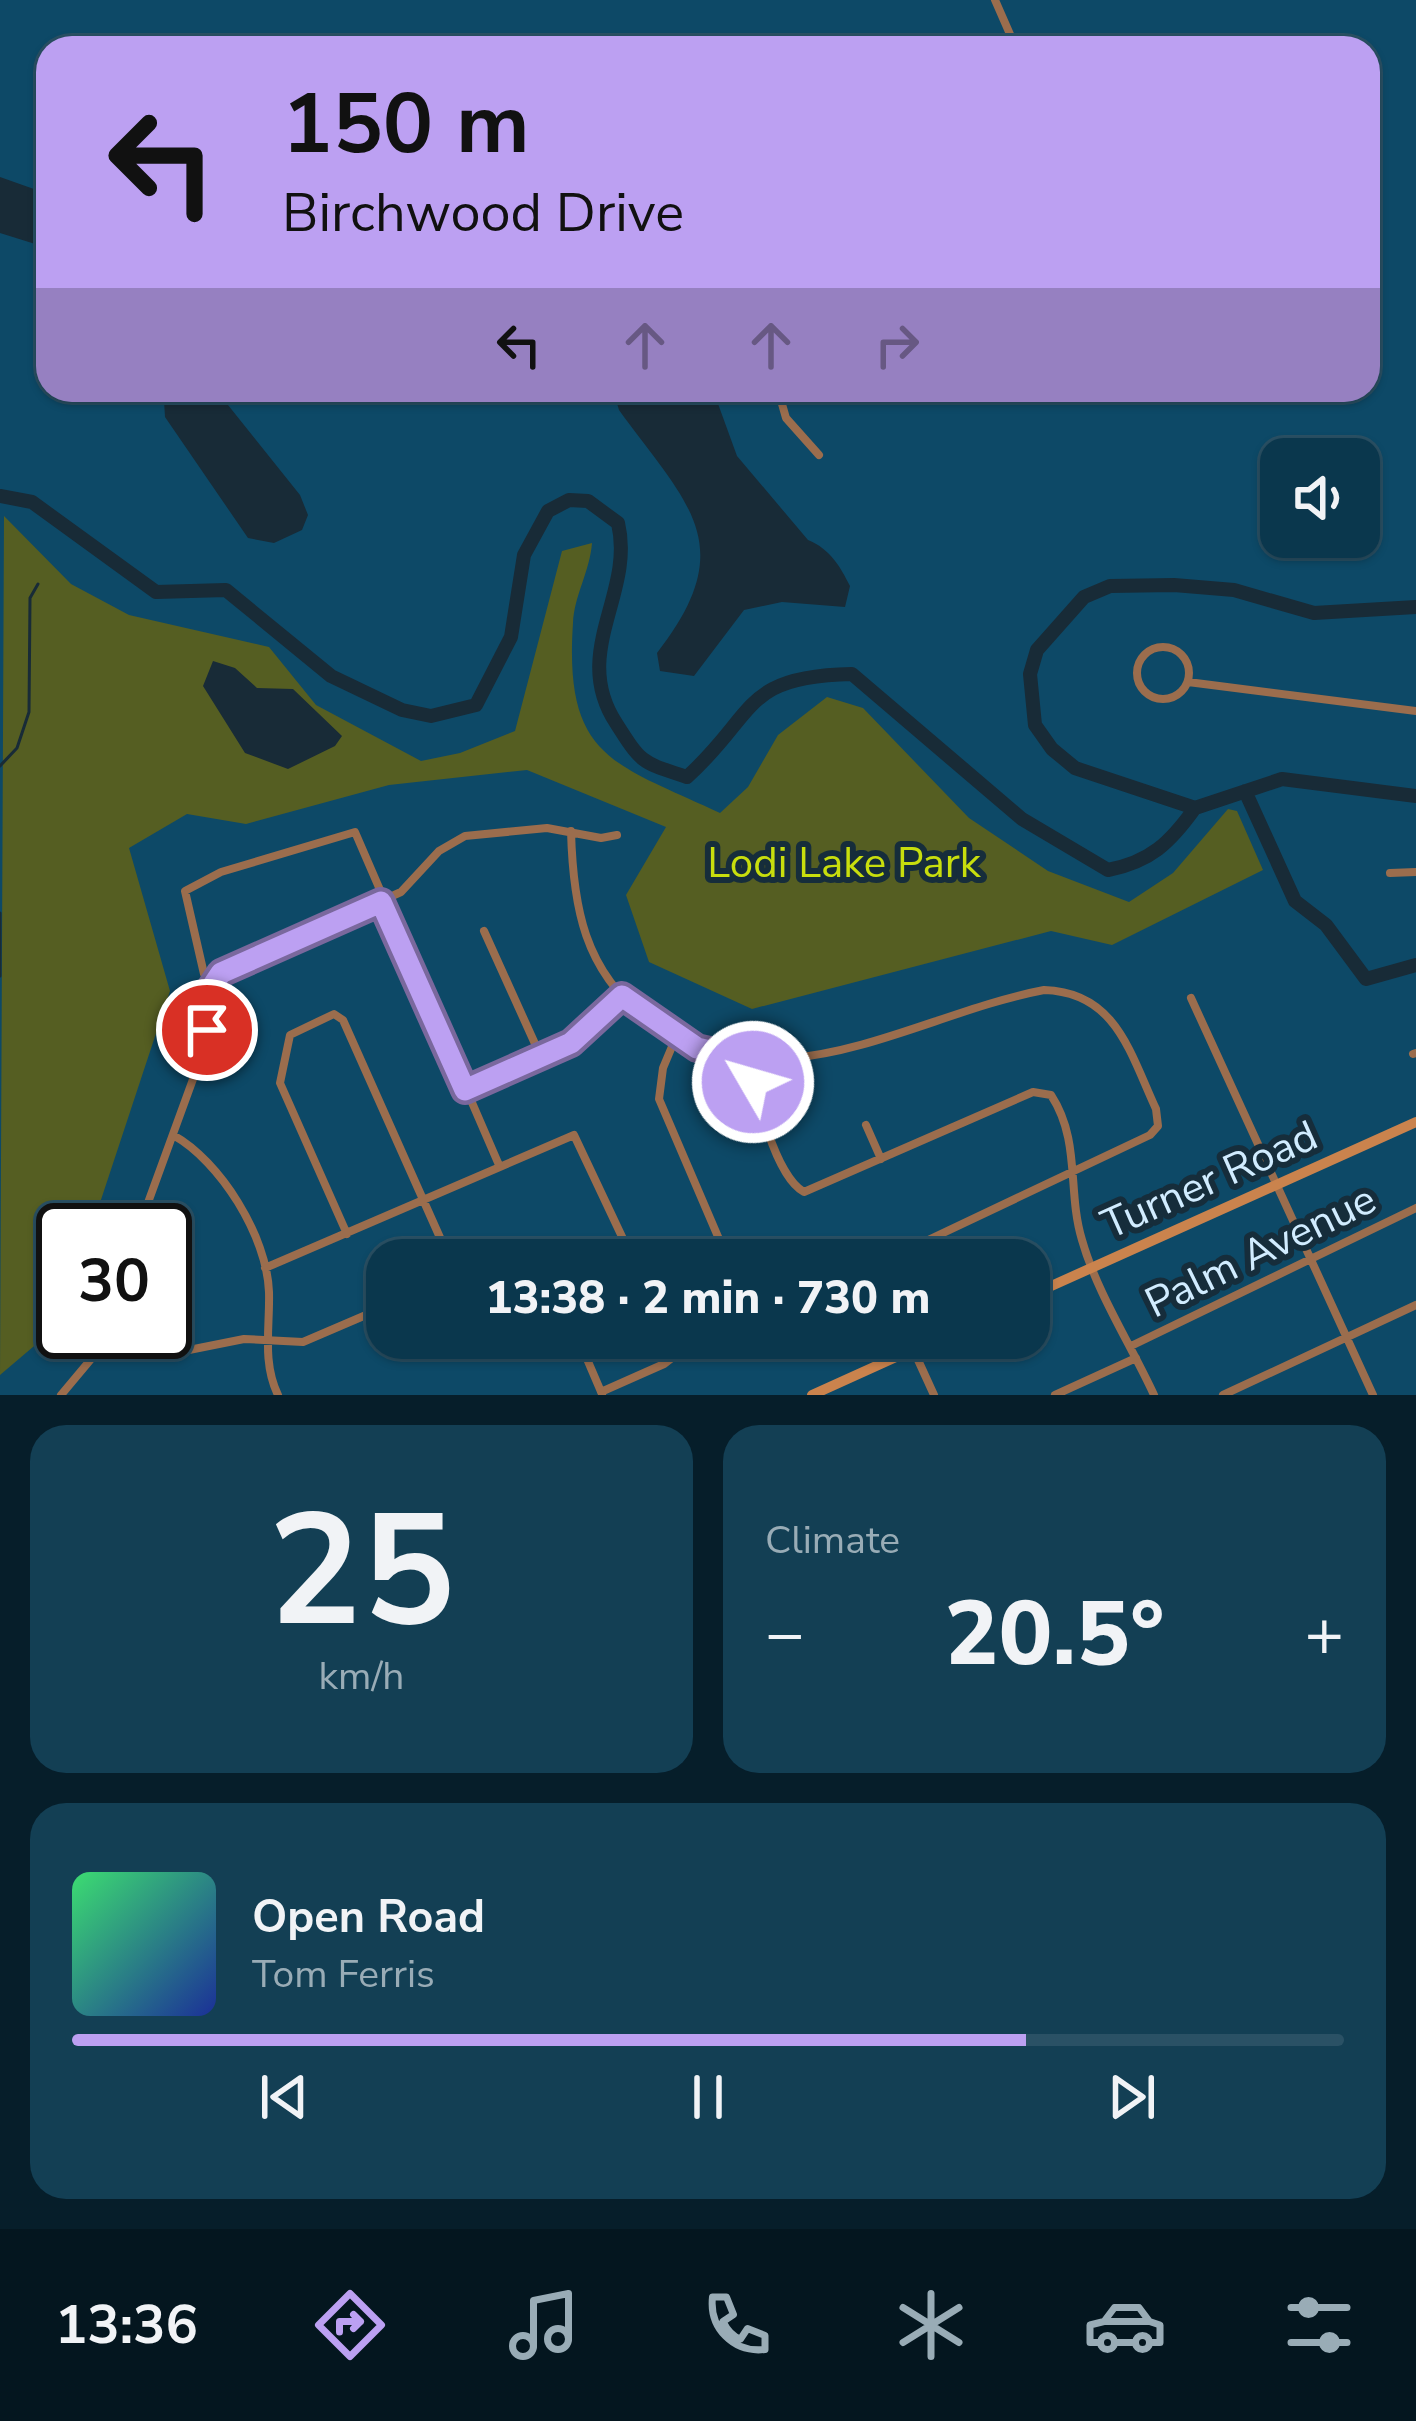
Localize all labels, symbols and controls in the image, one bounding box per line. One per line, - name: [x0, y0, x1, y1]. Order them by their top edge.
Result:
- text: 150 m: [282, 67, 530, 182]
- icon: left: [84, 84, 240, 240]
- text: Birchwood Drive: [282, 176, 684, 250]
- icon: left: [486, 312, 552, 378]
- icon: ahead: [612, 312, 678, 378]
- icon: ahead: [738, 312, 804, 378]
- icon: right: [864, 312, 930, 378]
- map controls: [1260, 438, 1380, 558]
- button: sound: [1260, 438, 1380, 558]
- park label: Lodi Lake Park: [707, 835, 982, 892]
- pin: [156, 979, 258, 1081]
- icon: arrive: [174, 997, 240, 1063]
- position arrow: [690, 1019, 816, 1145]
- street label: Turner Road: [1093, 1107, 1327, 1253]
- street label: Palm Avenue: [1136, 1171, 1385, 1332]
- speed limit sign: 30: [36, 1203, 192, 1359]
- text: 13:38 · 2 min · 730 m: [485, 1268, 931, 1329]
- text: 25: [268, 1465, 455, 1678]
- text: Climate: [765, 1514, 900, 1567]
- text: 20.5°: [945, 1573, 1164, 1696]
- text: −: [765, 1589, 805, 1679]
- text: +: [1304, 1589, 1344, 1679]
- text: km/h: [319, 1650, 404, 1703]
- text: Open Road: [252, 1887, 485, 1948]
- text: Tom Ferris: [252, 1948, 435, 2001]
- icon: previous: [251, 2064, 317, 2130]
- icon: pause: [675, 2064, 741, 2130]
- icon: next: [1099, 2064, 1165, 2130]
- icon: directions: [308, 2283, 392, 2367]
- icon: music: [502, 2283, 586, 2367]
- icon: phone: [695, 2283, 779, 2367]
- icon: climate: [889, 2283, 973, 2367]
- icon: car: [1083, 2283, 1167, 2367]
- icon: filters: [1277, 2283, 1361, 2367]
- text: 13:36: [55, 2288, 198, 2362]

